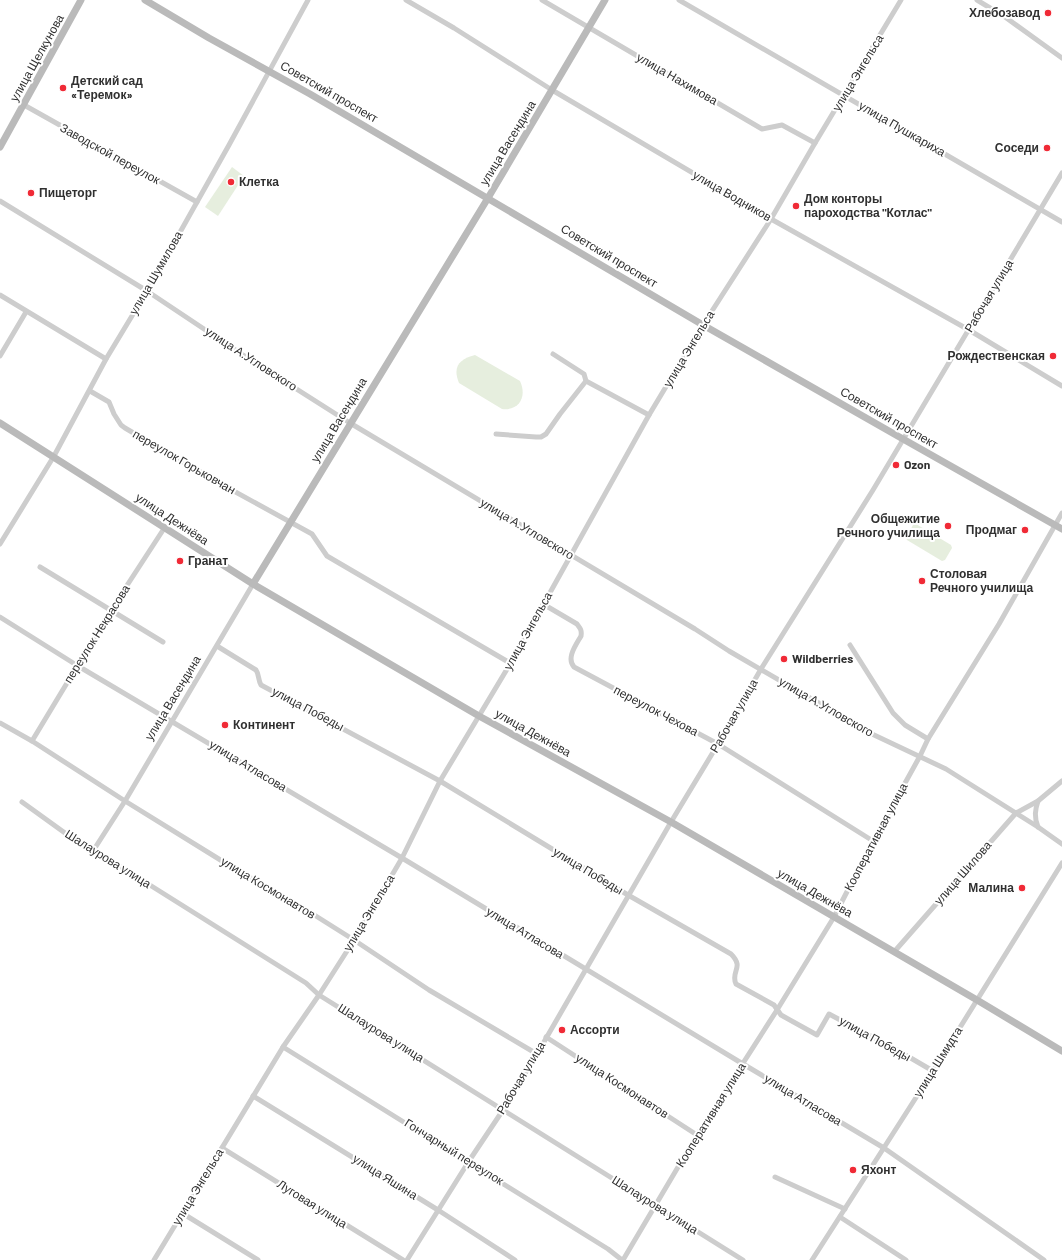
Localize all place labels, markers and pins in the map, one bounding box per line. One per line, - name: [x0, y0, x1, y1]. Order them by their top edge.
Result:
- place label: Хлебозавод: [969, 5, 1040, 20]
- marker: Хлебозавод: [1043, 8, 1053, 18]
- place label: Детский сад «Теремок»: [71, 73, 143, 102]
- marker: Детский сад «Теремок»: [58, 83, 68, 93]
- place label: Соседи: [995, 140, 1039, 155]
- marker: Соседи: [1042, 143, 1052, 153]
- place label: Клетка: [239, 174, 279, 188]
- marker: Клетка: [226, 177, 236, 187]
- place label: Пищеторг: [39, 185, 97, 200]
- marker: Пищеторг: [26, 188, 36, 198]
- place label: Дом конторы пароходства "Котлас": [804, 191, 932, 220]
- marker: Дом конторы пароходства "Котлас": [791, 201, 801, 211]
- place label: Рождественская: [947, 348, 1045, 363]
- marker: Рождественская: [1048, 351, 1058, 361]
- place label: Ozon: [904, 457, 930, 471]
- marker: Ozon: [891, 460, 901, 470]
- place label: Общежитие Речного училища: [837, 511, 940, 540]
- marker: Общежитие Речного училища: [943, 521, 953, 531]
- place label: Продмаг: [966, 522, 1017, 537]
- marker: Продмаг: [1020, 525, 1030, 535]
- place label: Гранат: [188, 553, 228, 568]
- marker: Гранат: [175, 556, 185, 566]
- place label: Столовая Речного училища: [930, 566, 1033, 595]
- marker: Столовая Речного училища: [917, 576, 927, 586]
- place label: Wildberries: [792, 651, 853, 665]
- marker: Wildberries: [779, 654, 789, 664]
- place label: Континент: [233, 717, 295, 731]
- marker: Континент: [220, 720, 230, 730]
- place label: Малина: [968, 880, 1014, 894]
- marker: Малина: [1017, 883, 1027, 893]
- place label: Ассорти: [570, 1022, 620, 1037]
- marker: Ассорти: [557, 1025, 567, 1035]
- place label: Яхонт: [861, 1162, 897, 1176]
- marker: Яхонт: [848, 1165, 858, 1175]

